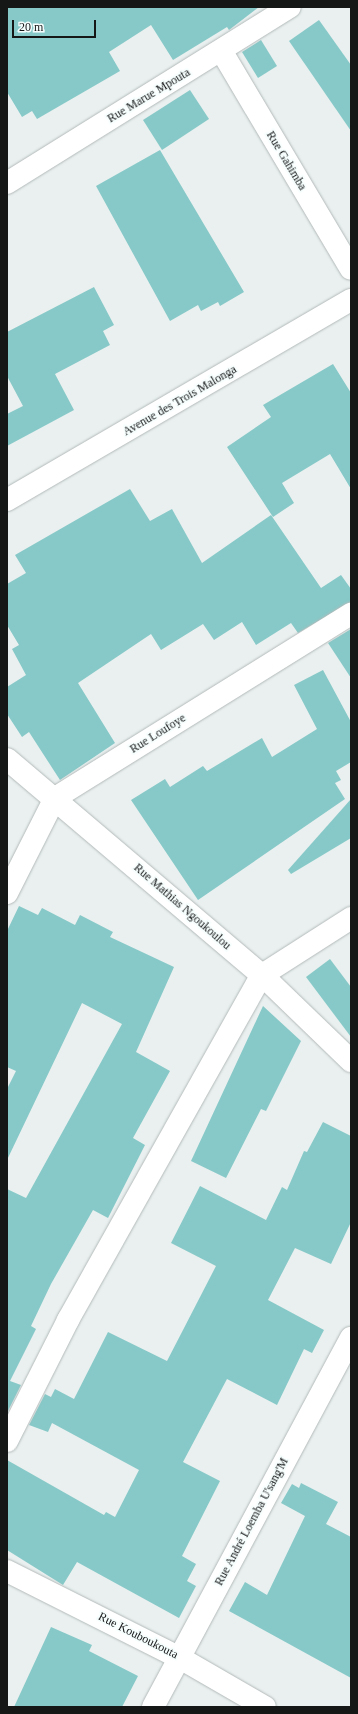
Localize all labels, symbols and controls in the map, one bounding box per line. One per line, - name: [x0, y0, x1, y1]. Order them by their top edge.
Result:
- scale bar: [14, 12, 98, 38]
- text: 20 m: [19, 20, 43, 34]
- street label: Rue Marue Mpouta: [105, 66, 193, 126]
- street label: Rue Gahimba: [263, 129, 309, 193]
- street label: Avenue des Trois Malonga: [121, 363, 239, 439]
- street label: Rue Loufoye: [127, 711, 189, 757]
- street label: Rue Mathias Ngoukoulou: [130, 861, 234, 953]
- street label: Rue André Loemba U'sang'M: [212, 1455, 292, 1589]
- street label: Rue Kouboukouta: [96, 1610, 180, 1662]

